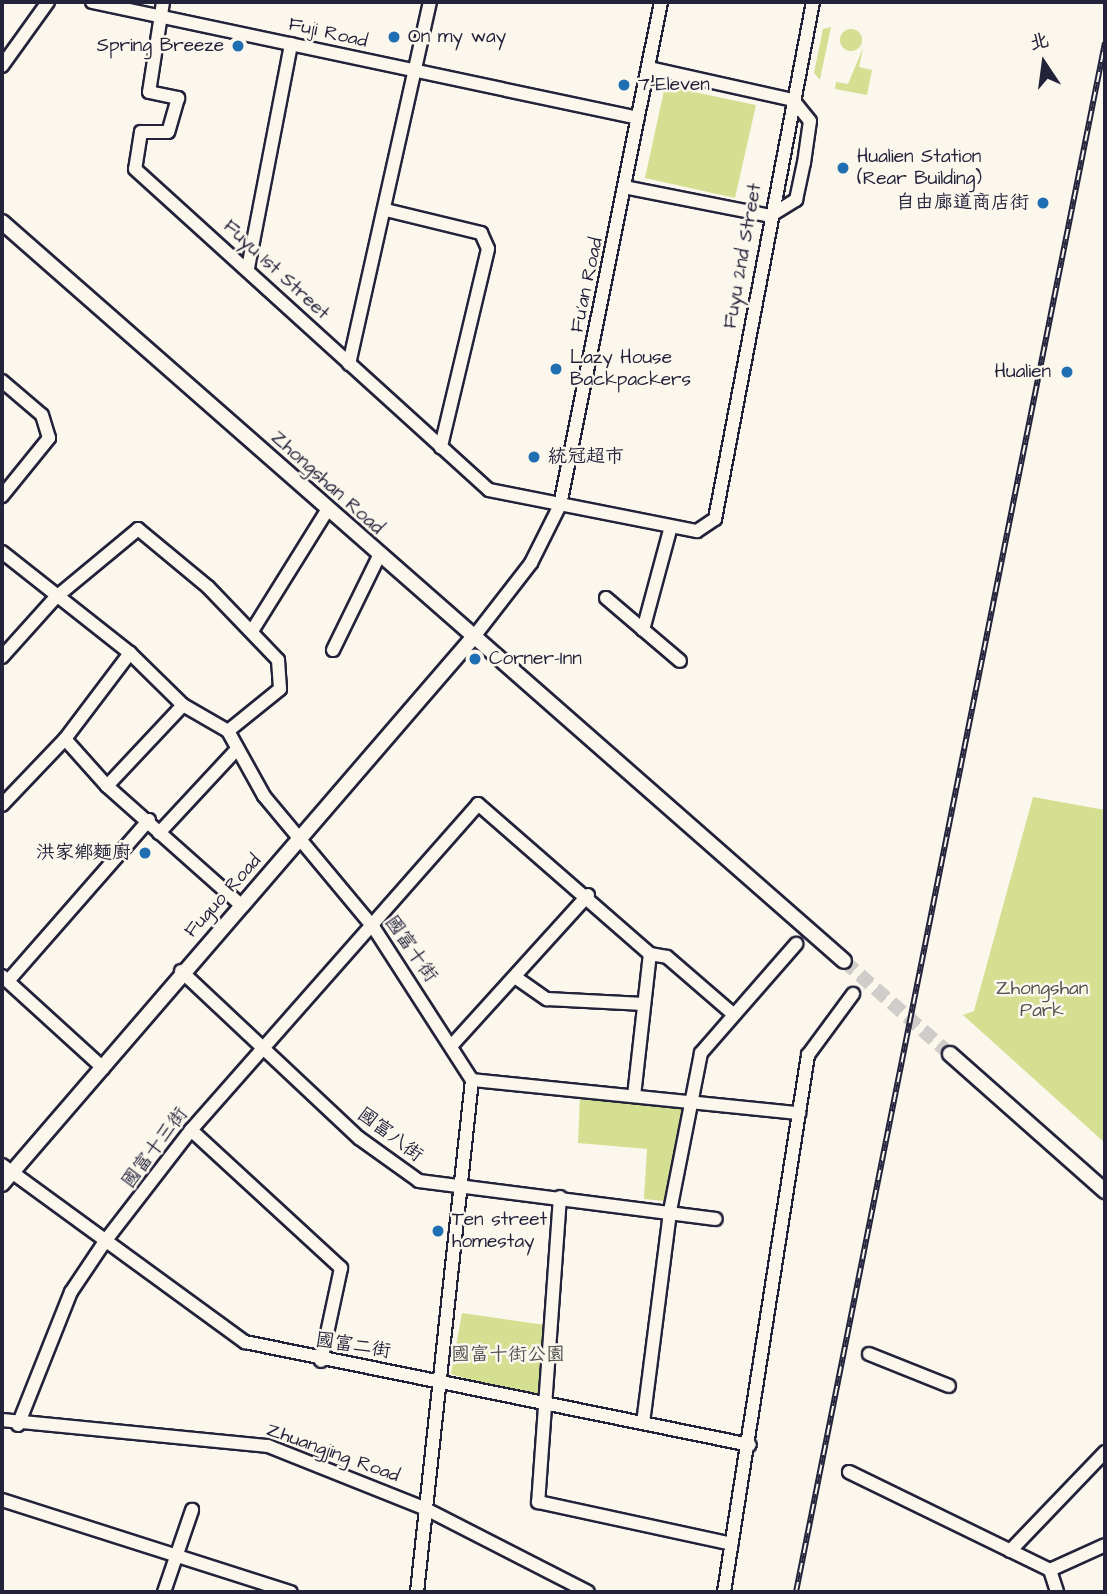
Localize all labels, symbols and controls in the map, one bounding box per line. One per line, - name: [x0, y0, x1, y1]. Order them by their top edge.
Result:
- street label: Fuji Road: [286, 13, 370, 53]
- place label: On my way: [408, 26, 506, 48]
- text: 北: [1027, 27, 1051, 57]
- north arrow: [1009, 28, 1079, 98]
- marker: On my way: [386, 29, 402, 45]
- place label: Spring Breeze: [97, 35, 224, 57]
- marker: Spring Breeze: [230, 38, 246, 54]
- place label: 7-Eleven: [638, 74, 710, 96]
- marker: 7-Eleven: [616, 77, 632, 93]
- place label: Hualien Station (Rear Building): [857, 146, 982, 190]
- marker: Hualien Station (Rear Building): [835, 160, 851, 176]
- street label: Fuyu 2nd Street: [719, 182, 767, 330]
- place label: 自由廊道商店街: [896, 192, 1029, 214]
- marker: 自由廊道商店街: [1035, 195, 1051, 211]
- street label: Fuyu 1st Street: [218, 215, 334, 325]
- street label: Fu’an Road: [566, 236, 608, 334]
- place label: Lazy House Backpackers: [570, 347, 691, 391]
- marker: Lazy House Backpackers: [548, 361, 564, 377]
- place label: Hualien: [995, 361, 1051, 383]
- marker: Hualien: [1057, 362, 1077, 382]
- street label: Zhongshan Road: [266, 426, 388, 540]
- place label: 統冠超市: [548, 446, 624, 468]
- marker: 統冠超市: [526, 449, 542, 465]
- place label: Corner-Inn: [489, 648, 582, 670]
- marker: Corner-Inn: [467, 651, 483, 667]
- place label: 洪家鄉麵廚: [36, 842, 131, 864]
- marker: 洪家鄉麵廚: [137, 845, 153, 861]
- street label: Fuguo Road: [180, 850, 266, 942]
- street label: 國富十街: [380, 911, 442, 987]
- park label: Zhongshan Park: [996, 978, 1088, 1022]
- street label: 國富十三街: [117, 1103, 193, 1193]
- street label: 國富八街: [353, 1103, 427, 1167]
- place label: Ten street homestay: [452, 1209, 547, 1253]
- marker: Ten street homestay: [430, 1223, 446, 1239]
- street label: 國富二街: [314, 1329, 392, 1363]
- park label: 國富十街公園: [451, 1344, 565, 1366]
- street label: Zhuangjing Road: [263, 1418, 403, 1488]

